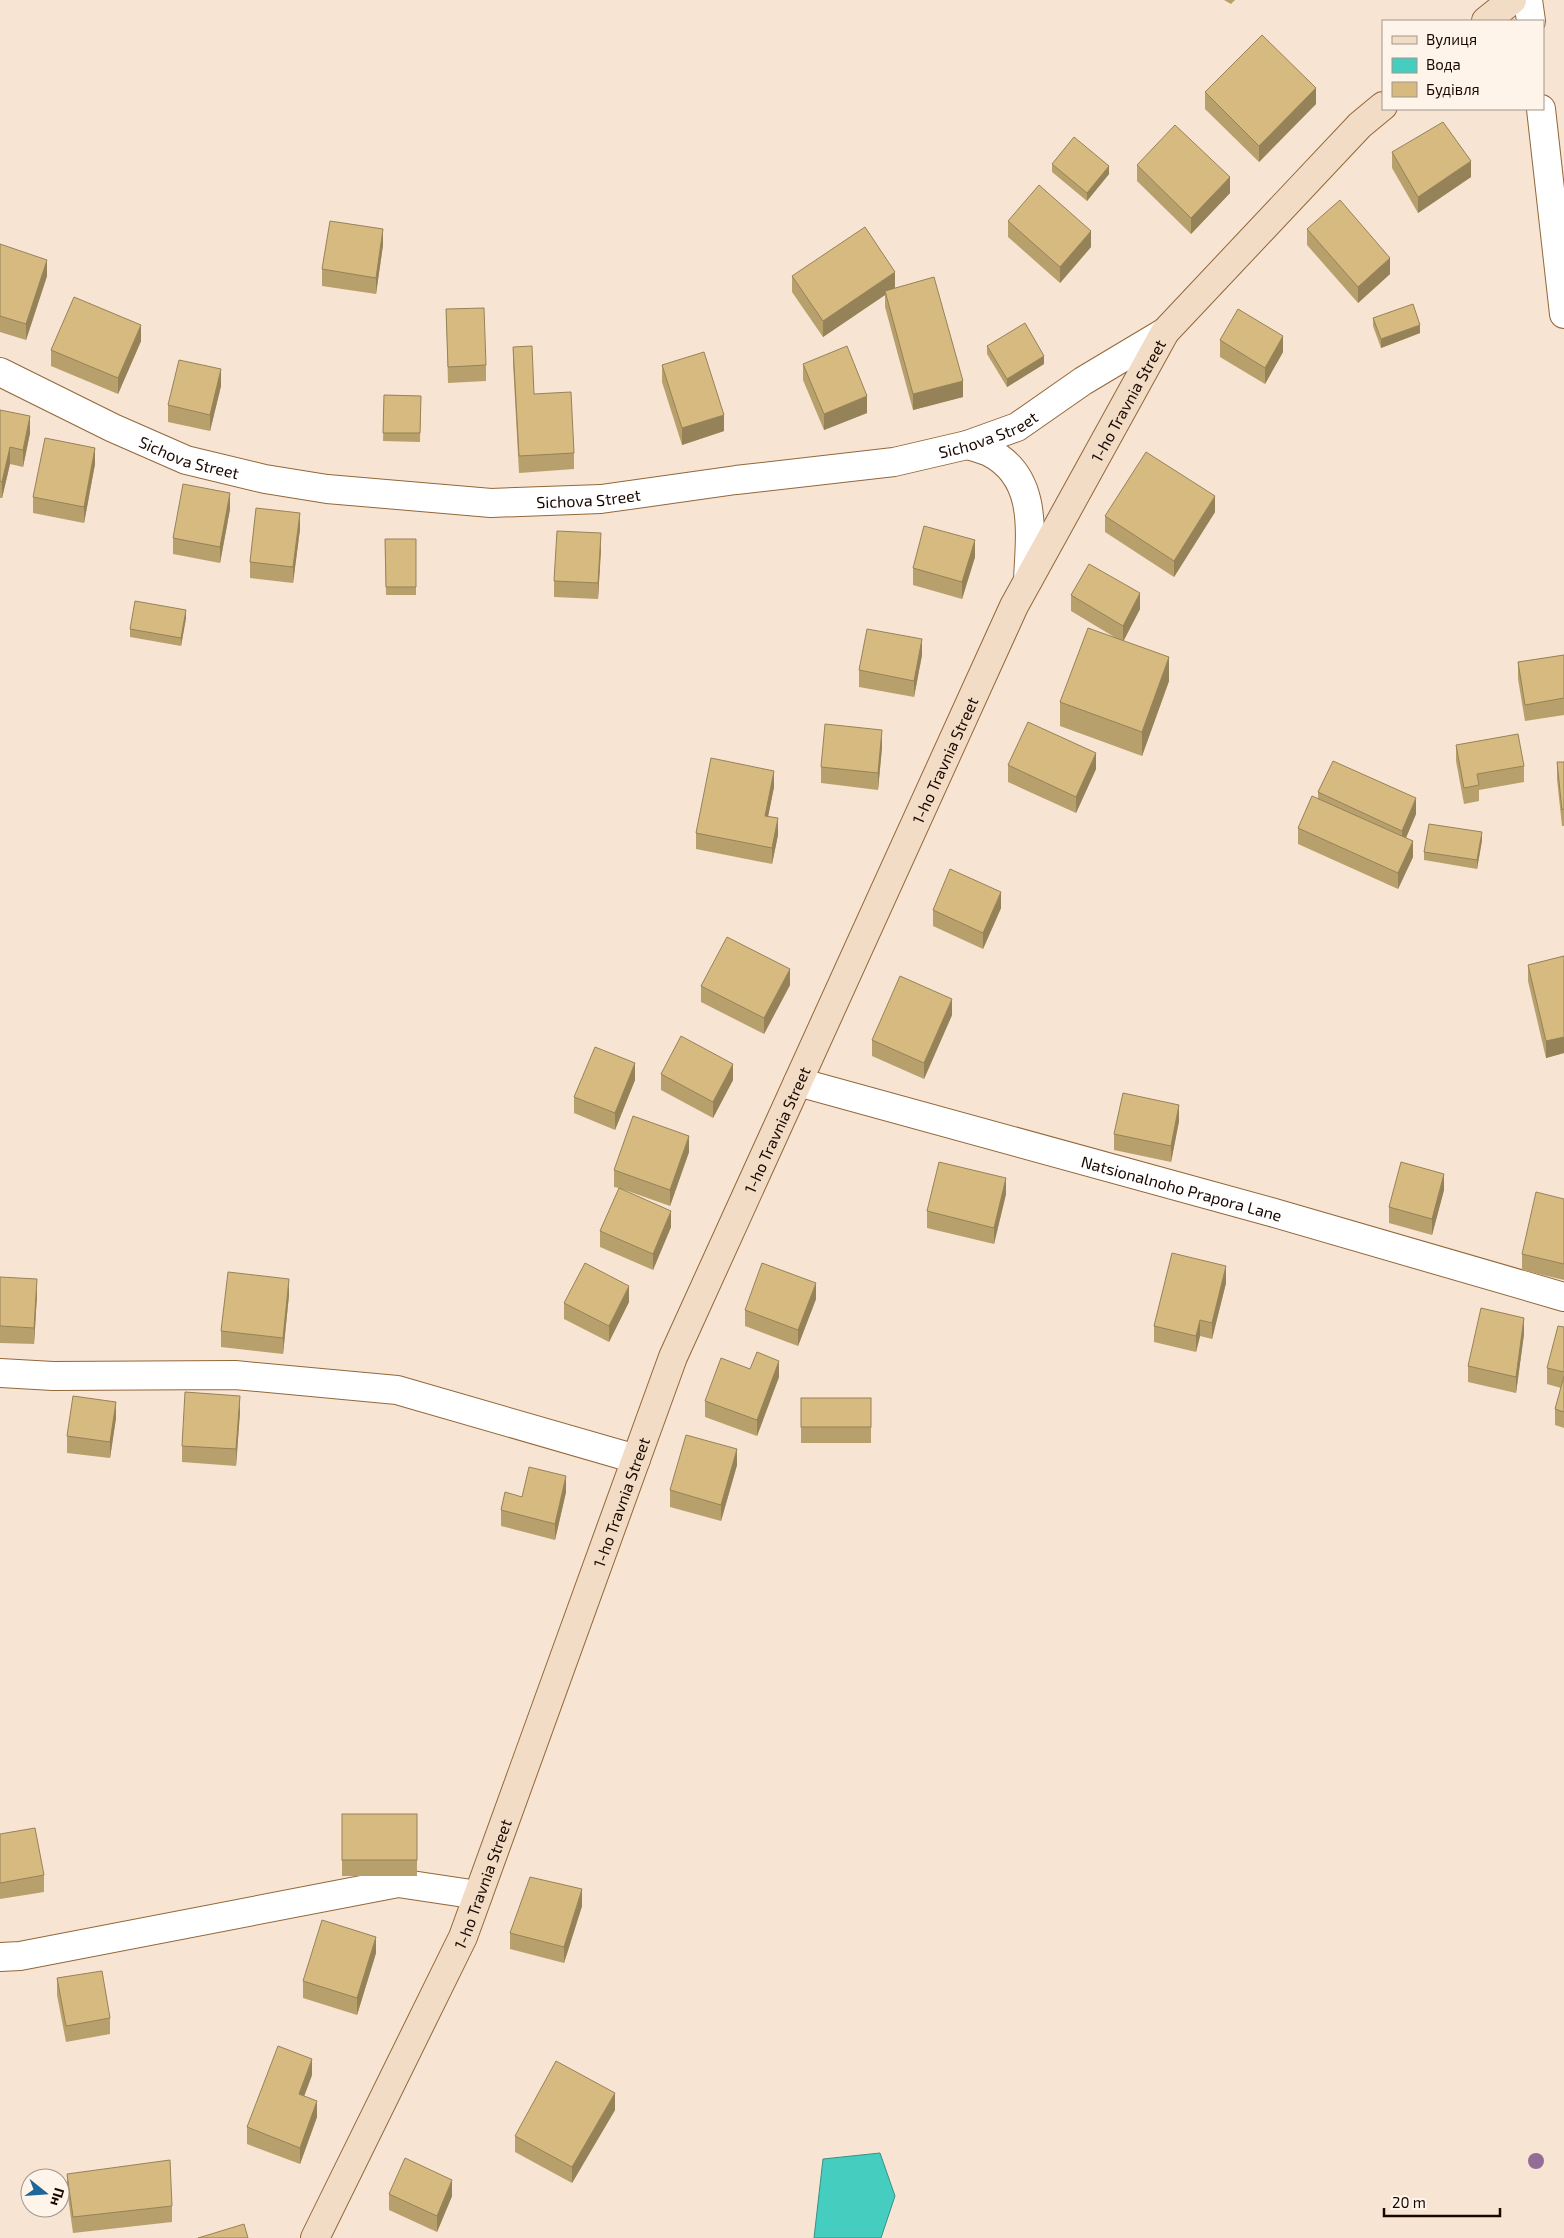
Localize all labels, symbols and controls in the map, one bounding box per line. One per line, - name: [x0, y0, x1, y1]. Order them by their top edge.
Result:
- legend: [1382, 20, 1544, 110]
- text: Вулиця: [1426, 30, 1477, 49]
- text: Вода: [1426, 55, 1461, 73]
- text: Будівля: [1426, 80, 1480, 99]
- street label: 1-ho Travnia Street: [1086, 336, 1169, 465]
- street label: Sichova Street: [937, 407, 1041, 461]
- street label: Sichova Street: [136, 431, 241, 482]
- street label: Sichova Street: [536, 484, 642, 511]
- street label: 1-ho Travnia Street: [907, 694, 981, 826]
- street label: 1-ho Travnia Street: [739, 1063, 813, 1196]
- street label: Natsionalnoho Prapora Lane: [1079, 1151, 1284, 1224]
- street label: 1-ho Travnia Street: [588, 1434, 653, 1570]
- street label: 1-ho Travnia Street: [449, 1816, 514, 1952]
- north arrow: [20, 2168, 70, 2218]
- text: Пн: [47, 2186, 69, 2208]
- scale bar: [1384, 2186, 1500, 2218]
- text: 20 m: [1392, 2193, 1426, 2211]

